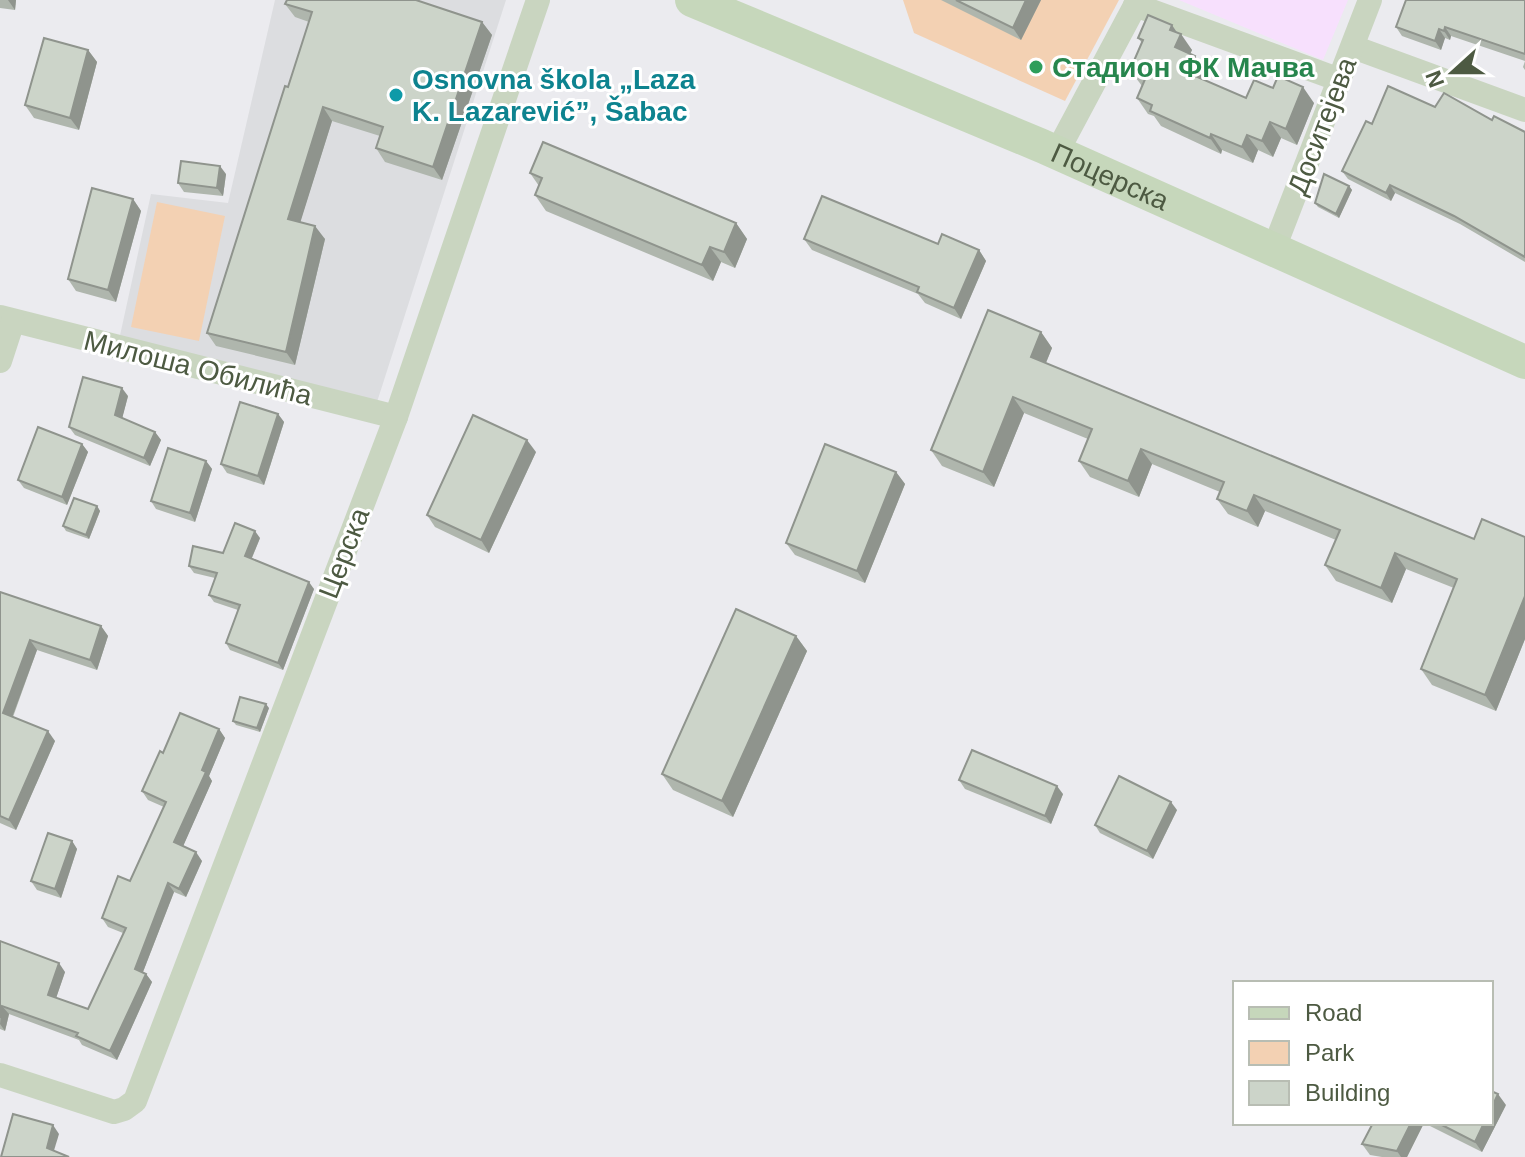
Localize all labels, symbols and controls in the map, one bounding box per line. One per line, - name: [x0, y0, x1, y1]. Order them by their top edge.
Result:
- north arrow: [1413, 32, 1493, 112]
- place label: Стадион ФК Мачва: [1052, 52, 1315, 83]
- street label: Доситејева: [1282, 53, 1363, 199]
- marker: Стадион ФК Мачва: [1027, 58, 1045, 76]
- place label: Osnovna škola „Laza K. Lazarević”, Šabac: [412, 64, 696, 127]
- text: N: [1420, 67, 1449, 91]
- marker: Osnovna škola „Laza K. Lazarević”, Šabac: [387, 86, 405, 104]
- street label: Поцерска: [1047, 137, 1174, 216]
- street label: Милоша Обилића: [81, 325, 315, 411]
- street label: Церска: [313, 503, 376, 603]
- legend: [1233, 981, 1493, 1125]
- text: Road: [1305, 999, 1362, 1026]
- text: Park: [1305, 1039, 1355, 1066]
- text: Building: [1305, 1079, 1390, 1106]

